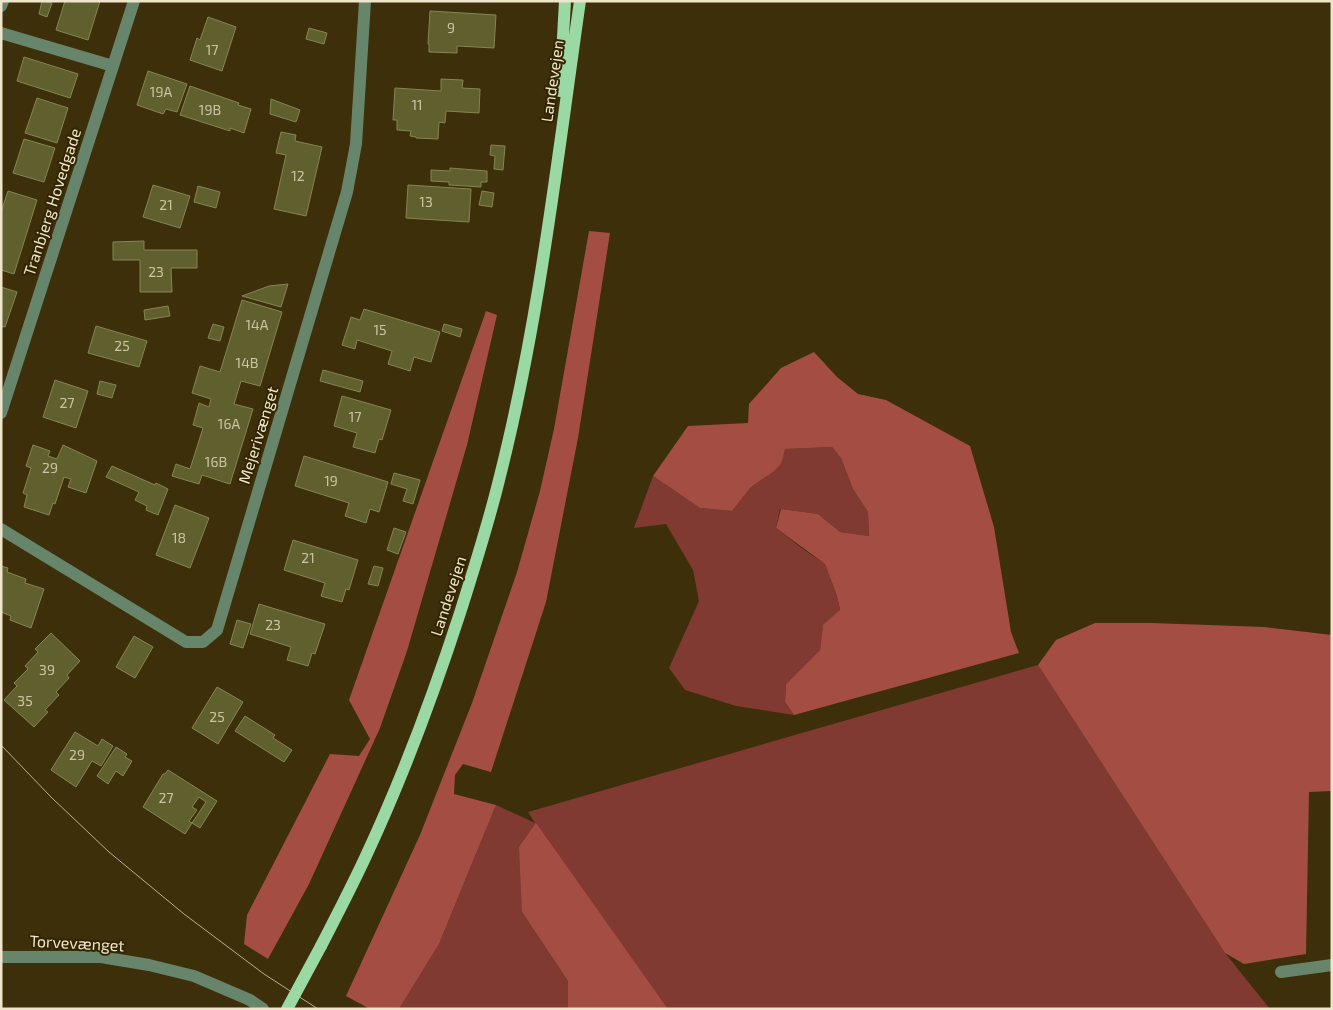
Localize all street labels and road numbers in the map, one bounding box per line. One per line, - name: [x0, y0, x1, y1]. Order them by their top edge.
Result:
- street label: Landevejen: [536, 39, 568, 123]
- street label: Tranbjerg Hovedgade: [19, 126, 85, 278]
- street label: Mejerivænget: [234, 384, 282, 486]
- street label: Landevejen: [426, 553, 470, 639]
- street label: Torvevænget: [29, 931, 125, 954]

